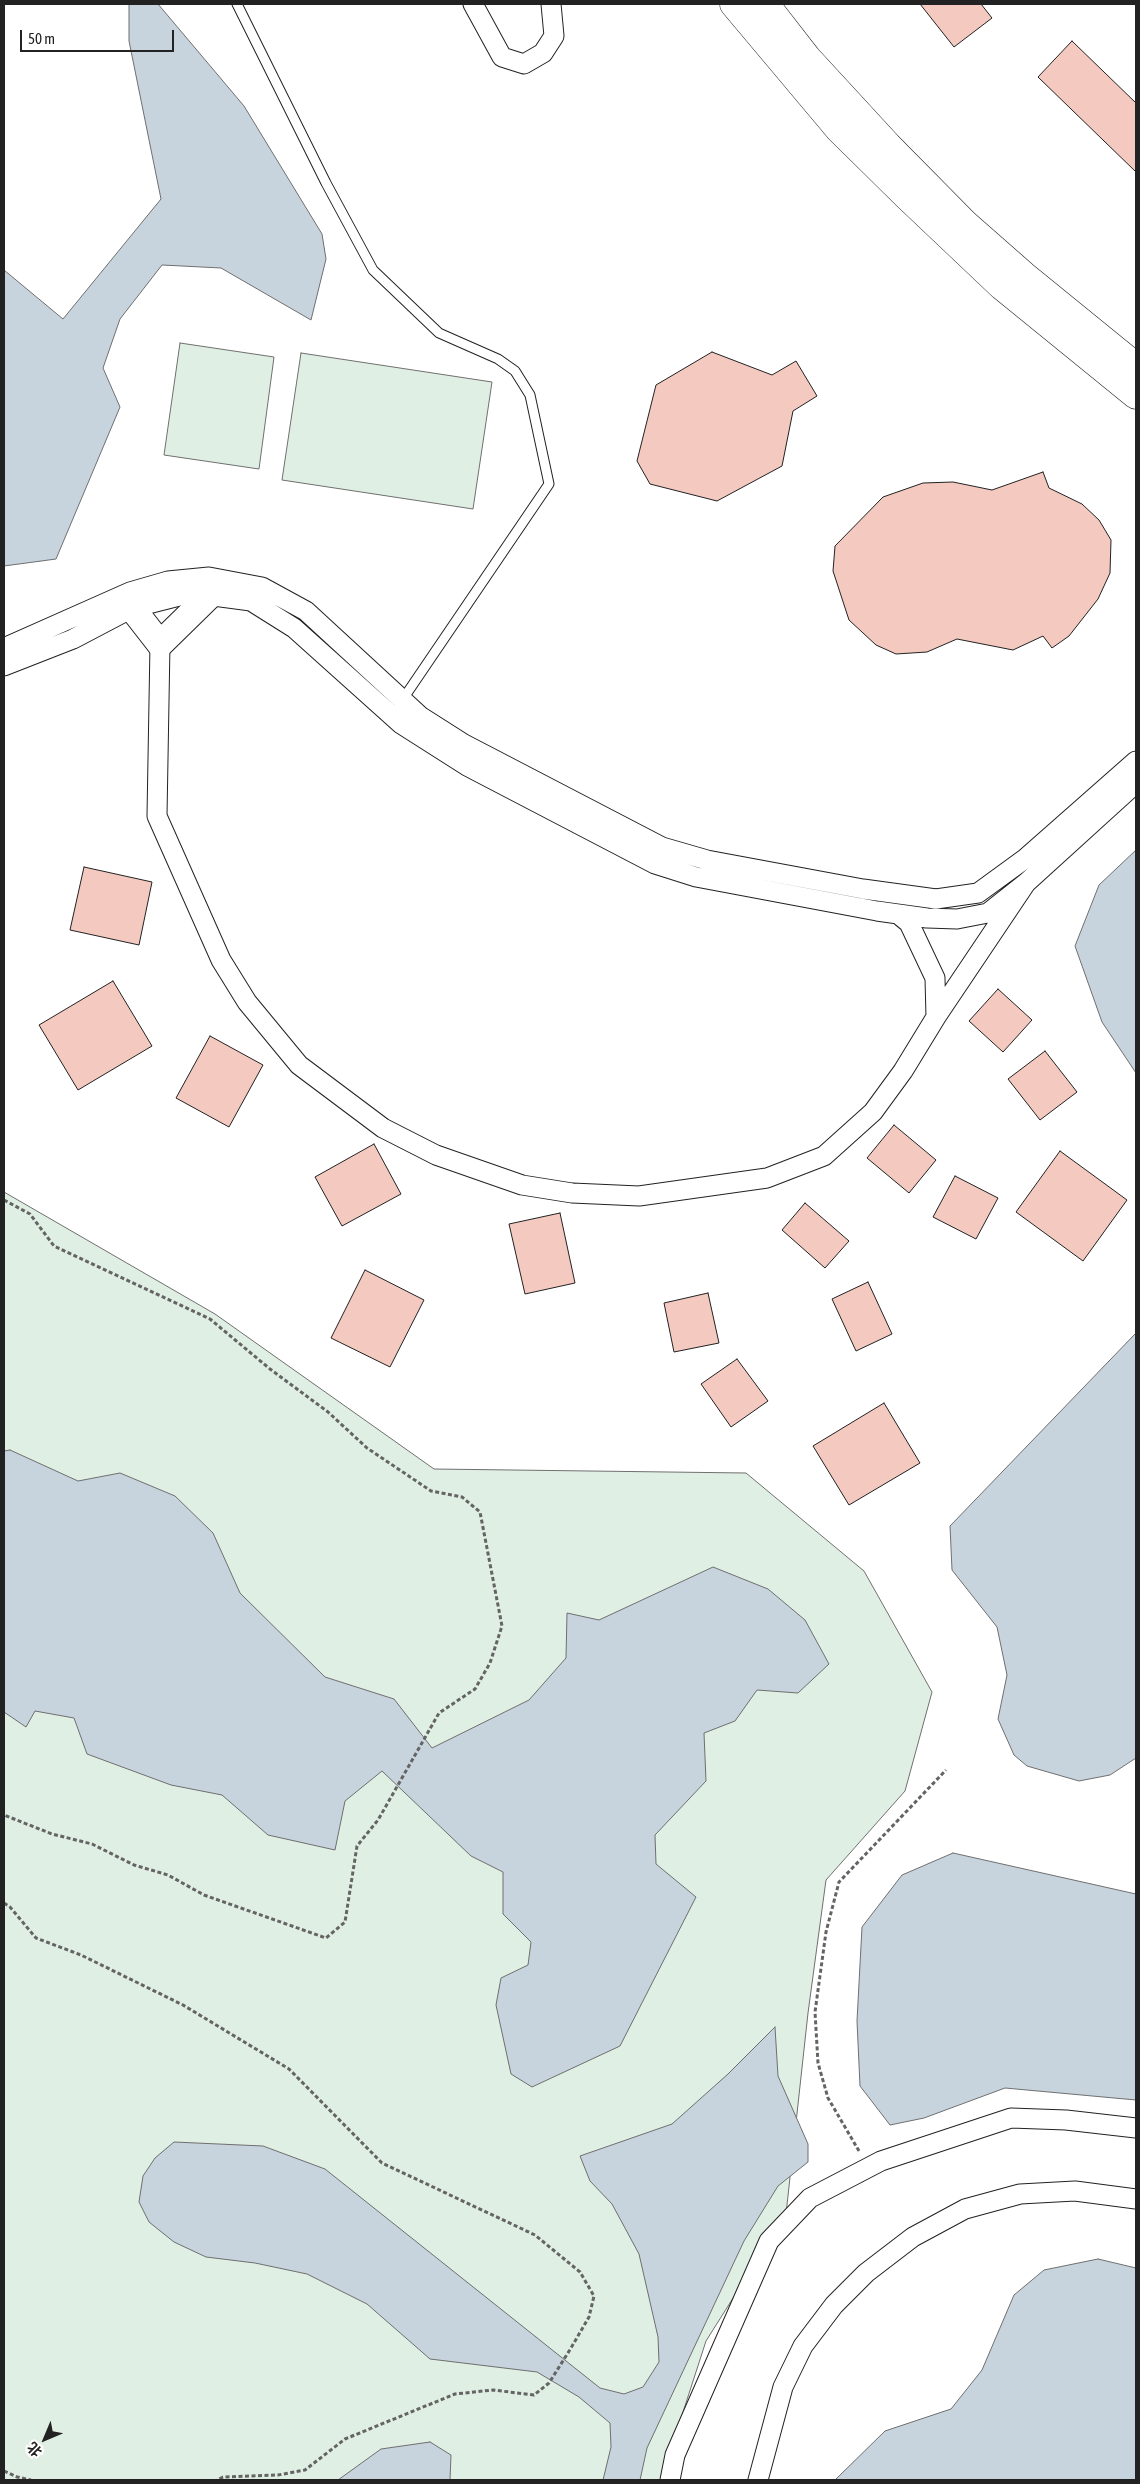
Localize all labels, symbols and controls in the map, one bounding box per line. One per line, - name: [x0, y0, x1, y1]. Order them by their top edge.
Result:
- scale bar: [22, 20, 176, 52]
- text: 50 m: [28, 30, 55, 47]
- north arrow: [20, 2414, 70, 2464]
- text: 北: [24, 2439, 45, 2460]

